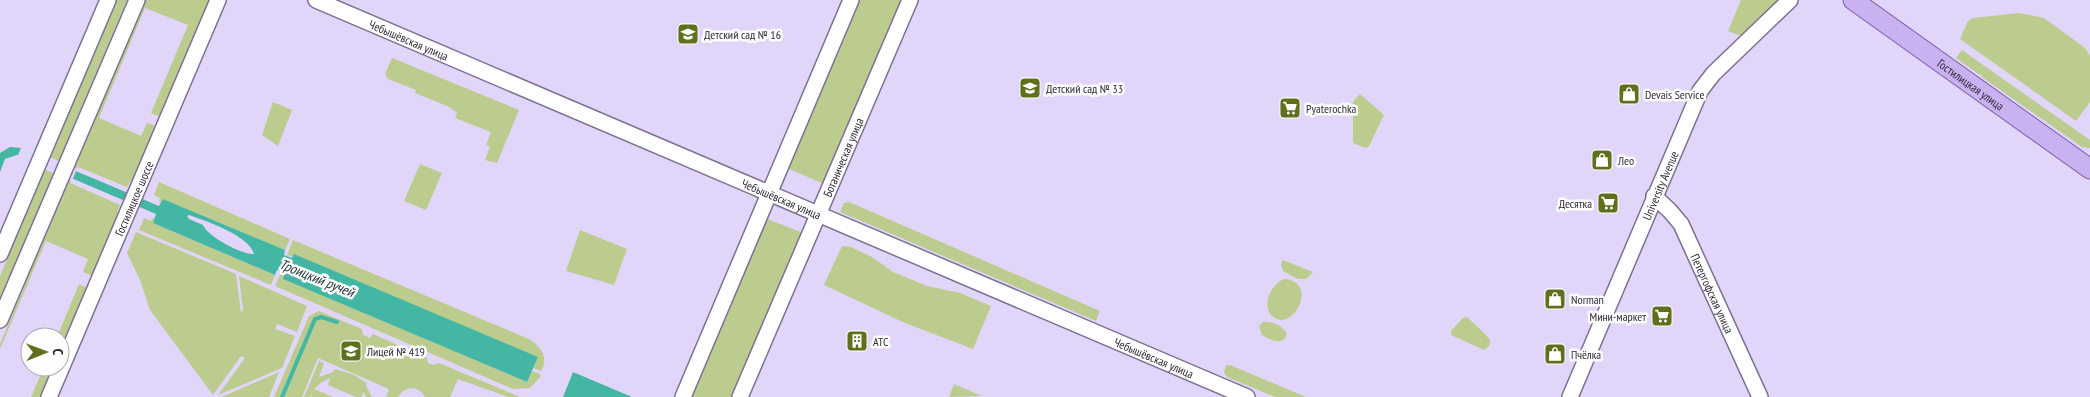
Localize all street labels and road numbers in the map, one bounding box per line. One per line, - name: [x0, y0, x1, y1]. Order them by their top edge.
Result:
- street label: Чебышёвская улица: [367, 16, 451, 63]
- street label: Гостилицкая улица: [1935, 55, 2007, 113]
- street label: Ботаническая улица: [819, 115, 866, 199]
- street label: University Avenue: [1639, 148, 1681, 222]
- street label: Гостилицкое шоссе: [111, 159, 156, 238]
- street label: Чебышёвская улица: [739, 175, 824, 222]
- street label: Петергофская улица: [1688, 251, 1737, 336]
- street label: Чебышёвская улица: [1112, 334, 1196, 381]

